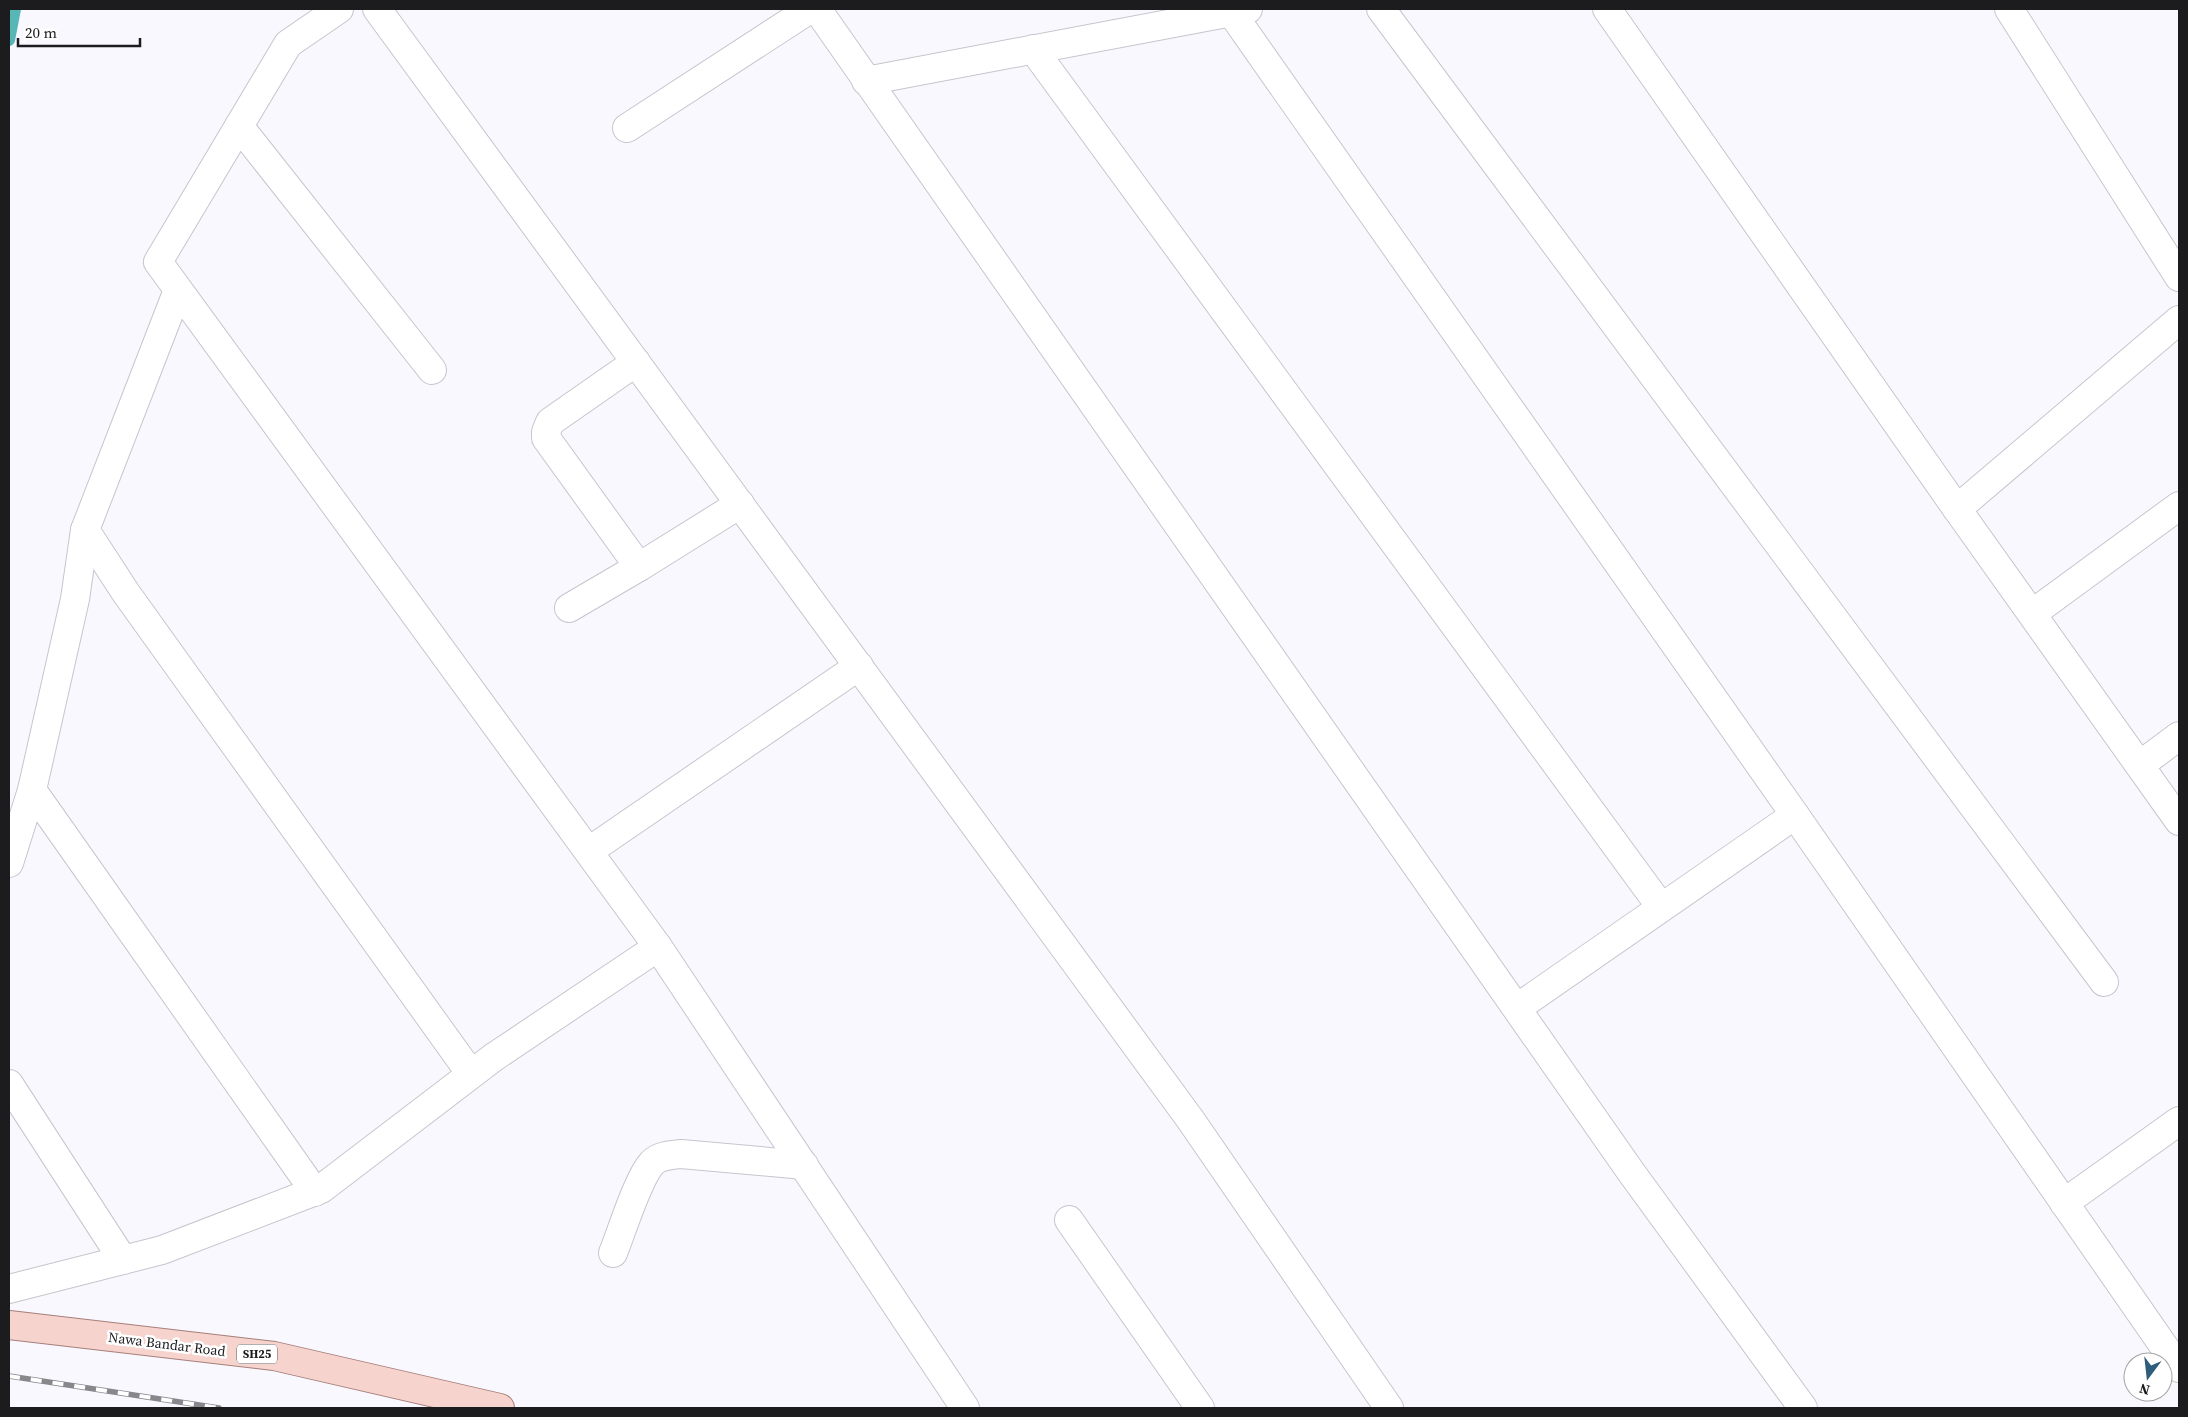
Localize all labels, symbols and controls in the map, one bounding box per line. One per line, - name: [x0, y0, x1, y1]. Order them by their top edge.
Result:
- scale bar: [18, 15, 140, 47]
- text: 20 m: [25, 22, 57, 43]
- street label: Nawa Bandar Road: [107, 1327, 227, 1361]
- road number: SH25: [237, 1345, 277, 1364]
- north arrow: [2123, 1352, 2173, 1402]
- text: N: [2137, 1379, 2152, 1401]

